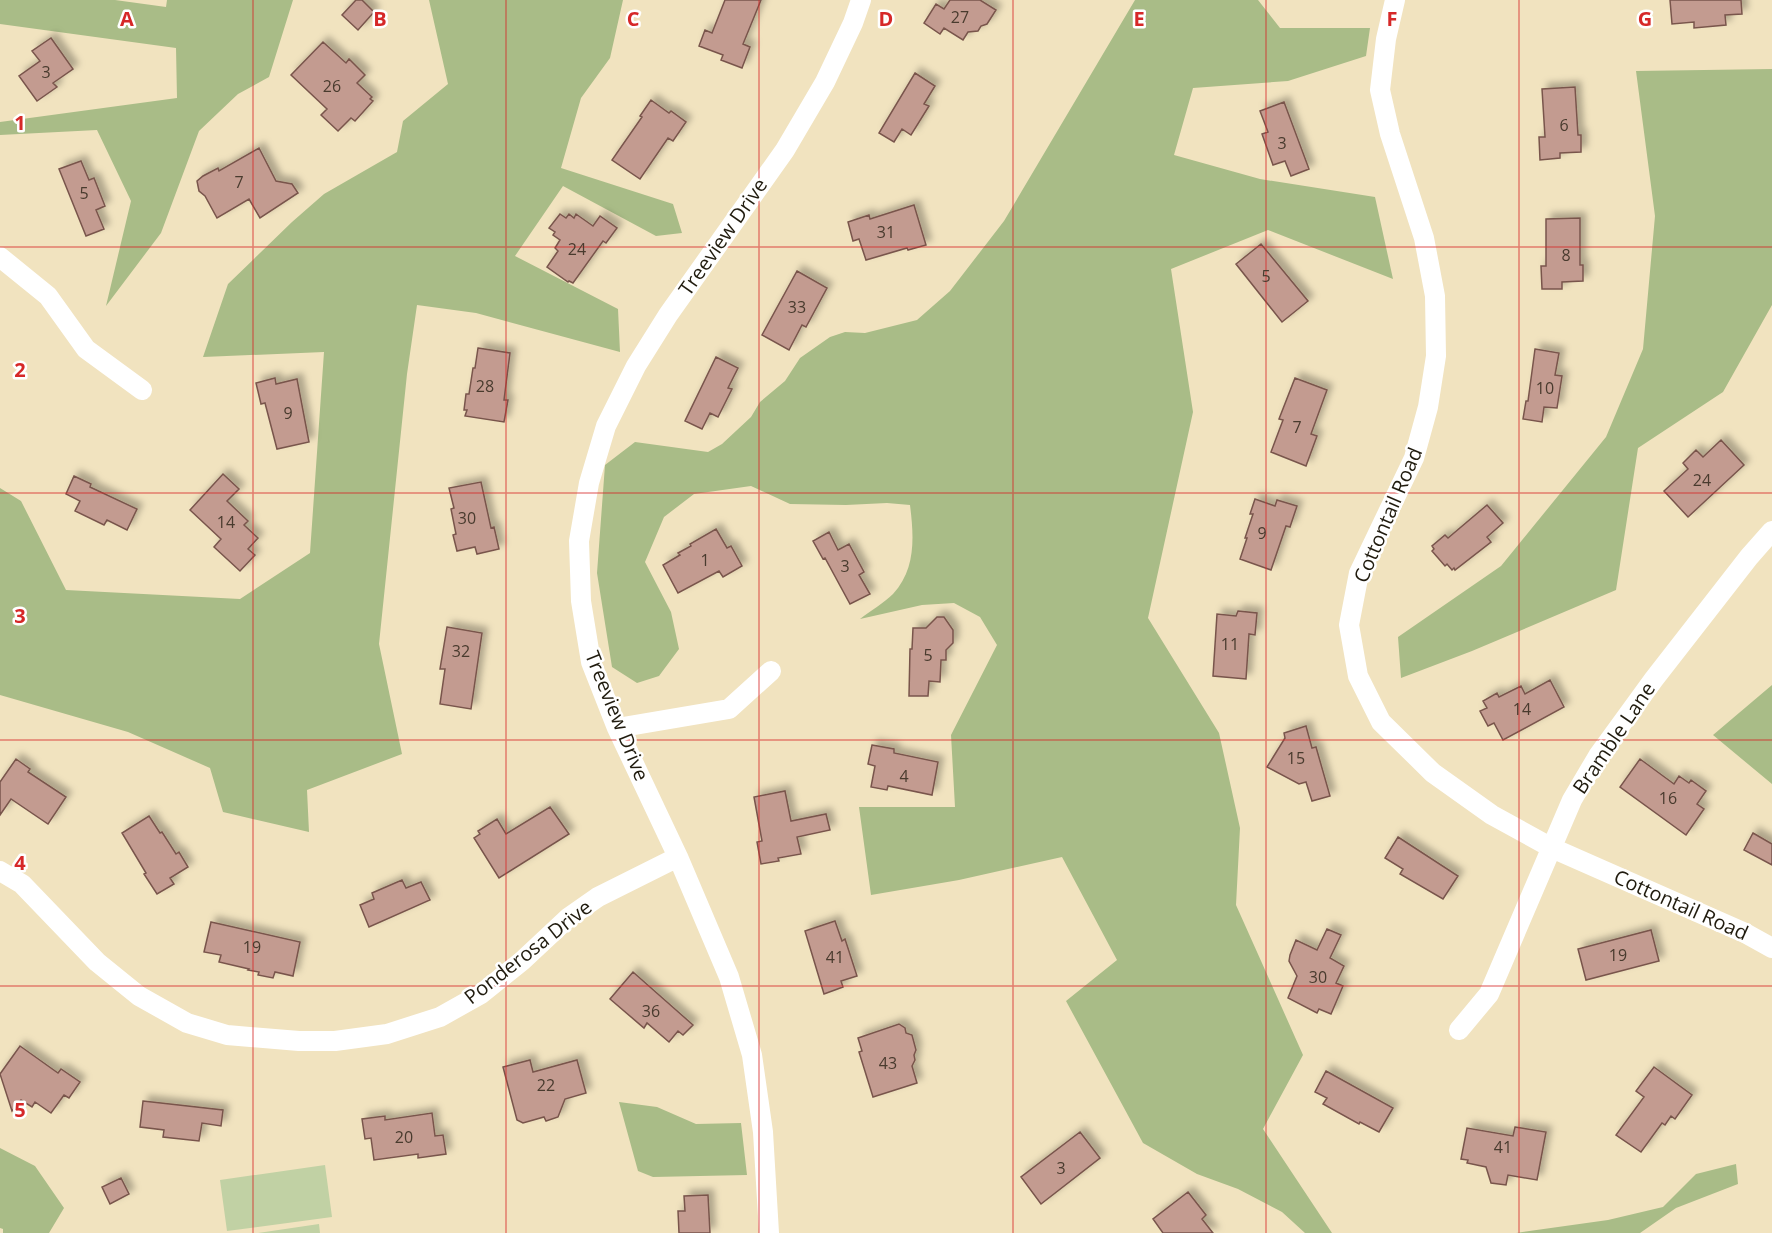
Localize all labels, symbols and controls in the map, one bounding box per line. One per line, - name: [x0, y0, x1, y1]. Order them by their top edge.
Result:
- text: A: [120, 5, 134, 32]
- text: B: [373, 5, 387, 32]
- text: C: [627, 5, 640, 32]
- text: D: [879, 5, 893, 32]
- text: E: [1133, 5, 1145, 32]
- text: F: [1387, 5, 1397, 32]
- text: G: [1638, 5, 1652, 32]
- house number: 27: [951, 6, 969, 28]
- house number: 3: [41, 61, 51, 83]
- house number: 26: [323, 75, 341, 97]
- text: 1: [14, 109, 26, 136]
- house number: 6: [1559, 114, 1569, 136]
- house number: 3: [1277, 132, 1287, 154]
- house number: 7: [234, 171, 244, 193]
- street label: Treeview Drive: [672, 173, 773, 301]
- house number: 5: [79, 182, 89, 204]
- house number: 31: [877, 221, 895, 243]
- house number: 24: [568, 238, 586, 260]
- house number: 8: [1561, 244, 1571, 266]
- house number: 5: [1261, 265, 1271, 287]
- house number: 33: [788, 296, 806, 318]
- text: 2: [14, 356, 26, 383]
- house number: 28: [476, 375, 494, 397]
- house number: 10: [1536, 377, 1554, 399]
- house number: 9: [283, 402, 293, 424]
- house number: 7: [1292, 416, 1302, 438]
- street label: Cottontail Road: [1347, 443, 1428, 587]
- house number: 24: [1693, 469, 1711, 491]
- house number: 30: [458, 507, 476, 529]
- house number: 14: [217, 511, 235, 533]
- house number: 9: [1257, 522, 1267, 544]
- house number: 1: [700, 549, 710, 571]
- house number: 3: [840, 555, 850, 577]
- text: 3: [14, 602, 26, 629]
- house number: 11: [1221, 633, 1239, 655]
- house number: 32: [452, 640, 470, 662]
- house number: 5: [923, 644, 933, 666]
- street label: Treeview Drive: [579, 647, 656, 785]
- street label: Bramble Lane: [1566, 676, 1661, 799]
- house number: 14: [1513, 698, 1531, 720]
- house number: 15: [1287, 747, 1305, 769]
- house number: 4: [899, 765, 909, 787]
- house number: 16: [1659, 787, 1677, 809]
- text: 4: [14, 849, 26, 876]
- street label: Cottontail Road: [1610, 863, 1753, 946]
- street label: Ponderosa Drive: [458, 893, 597, 1010]
- house number: 19: [243, 936, 261, 958]
- house number: 19: [1609, 944, 1627, 966]
- house number: 41: [826, 946, 844, 968]
- house number: 30: [1309, 966, 1327, 988]
- house number: 36: [642, 1000, 660, 1022]
- house number: 43: [879, 1052, 897, 1074]
- house number: 22: [537, 1074, 555, 1096]
- text: 5: [14, 1096, 26, 1123]
- house number: 20: [395, 1126, 413, 1148]
- house number: 41: [1494, 1136, 1512, 1158]
- house number: 3: [1056, 1157, 1066, 1179]

